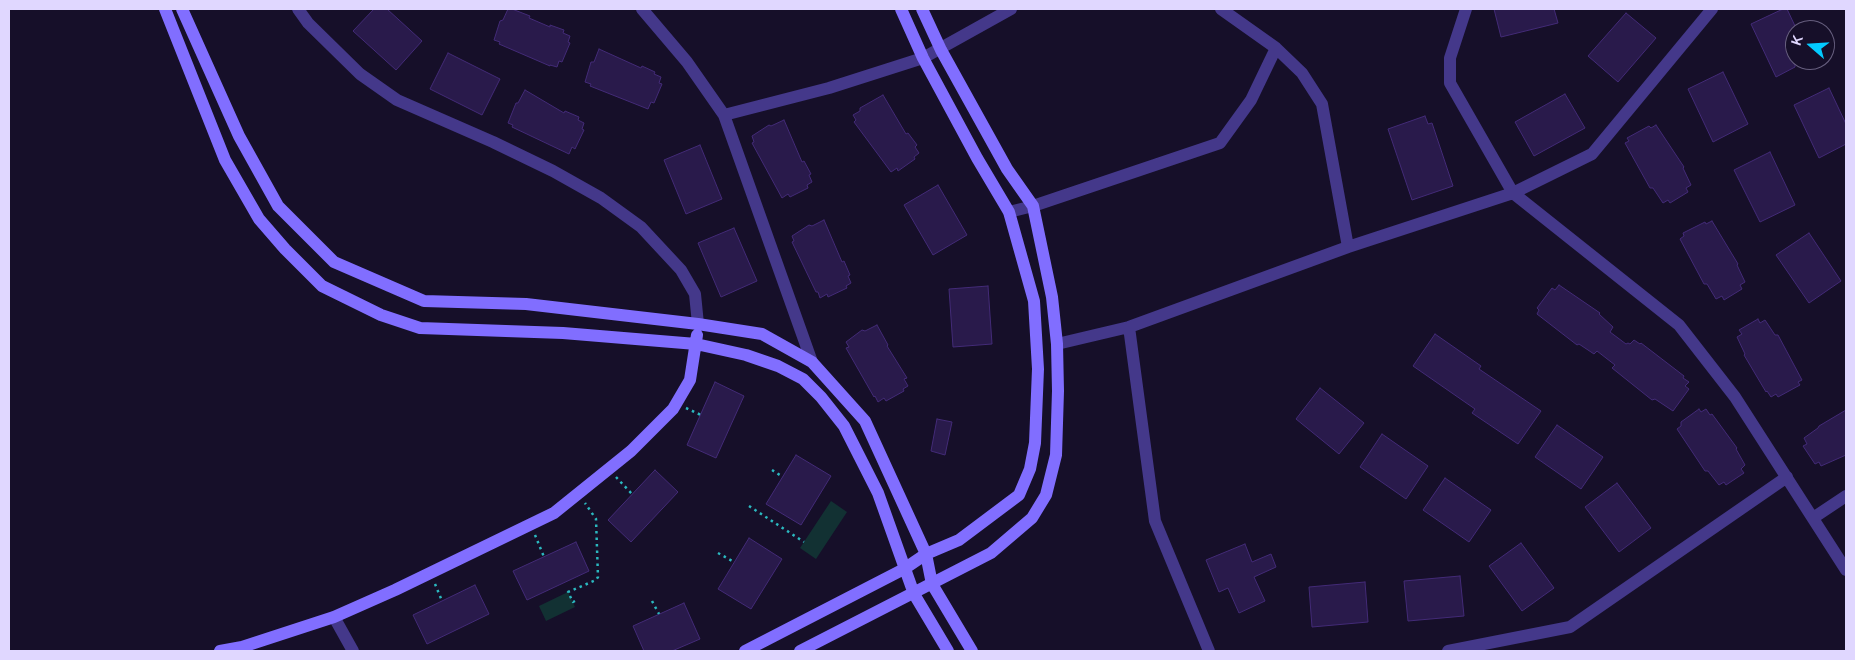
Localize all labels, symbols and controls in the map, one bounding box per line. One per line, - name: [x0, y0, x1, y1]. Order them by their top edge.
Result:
- north arrow: [1785, 20, 1835, 70]
- text: K: [1788, 33, 1806, 47]

